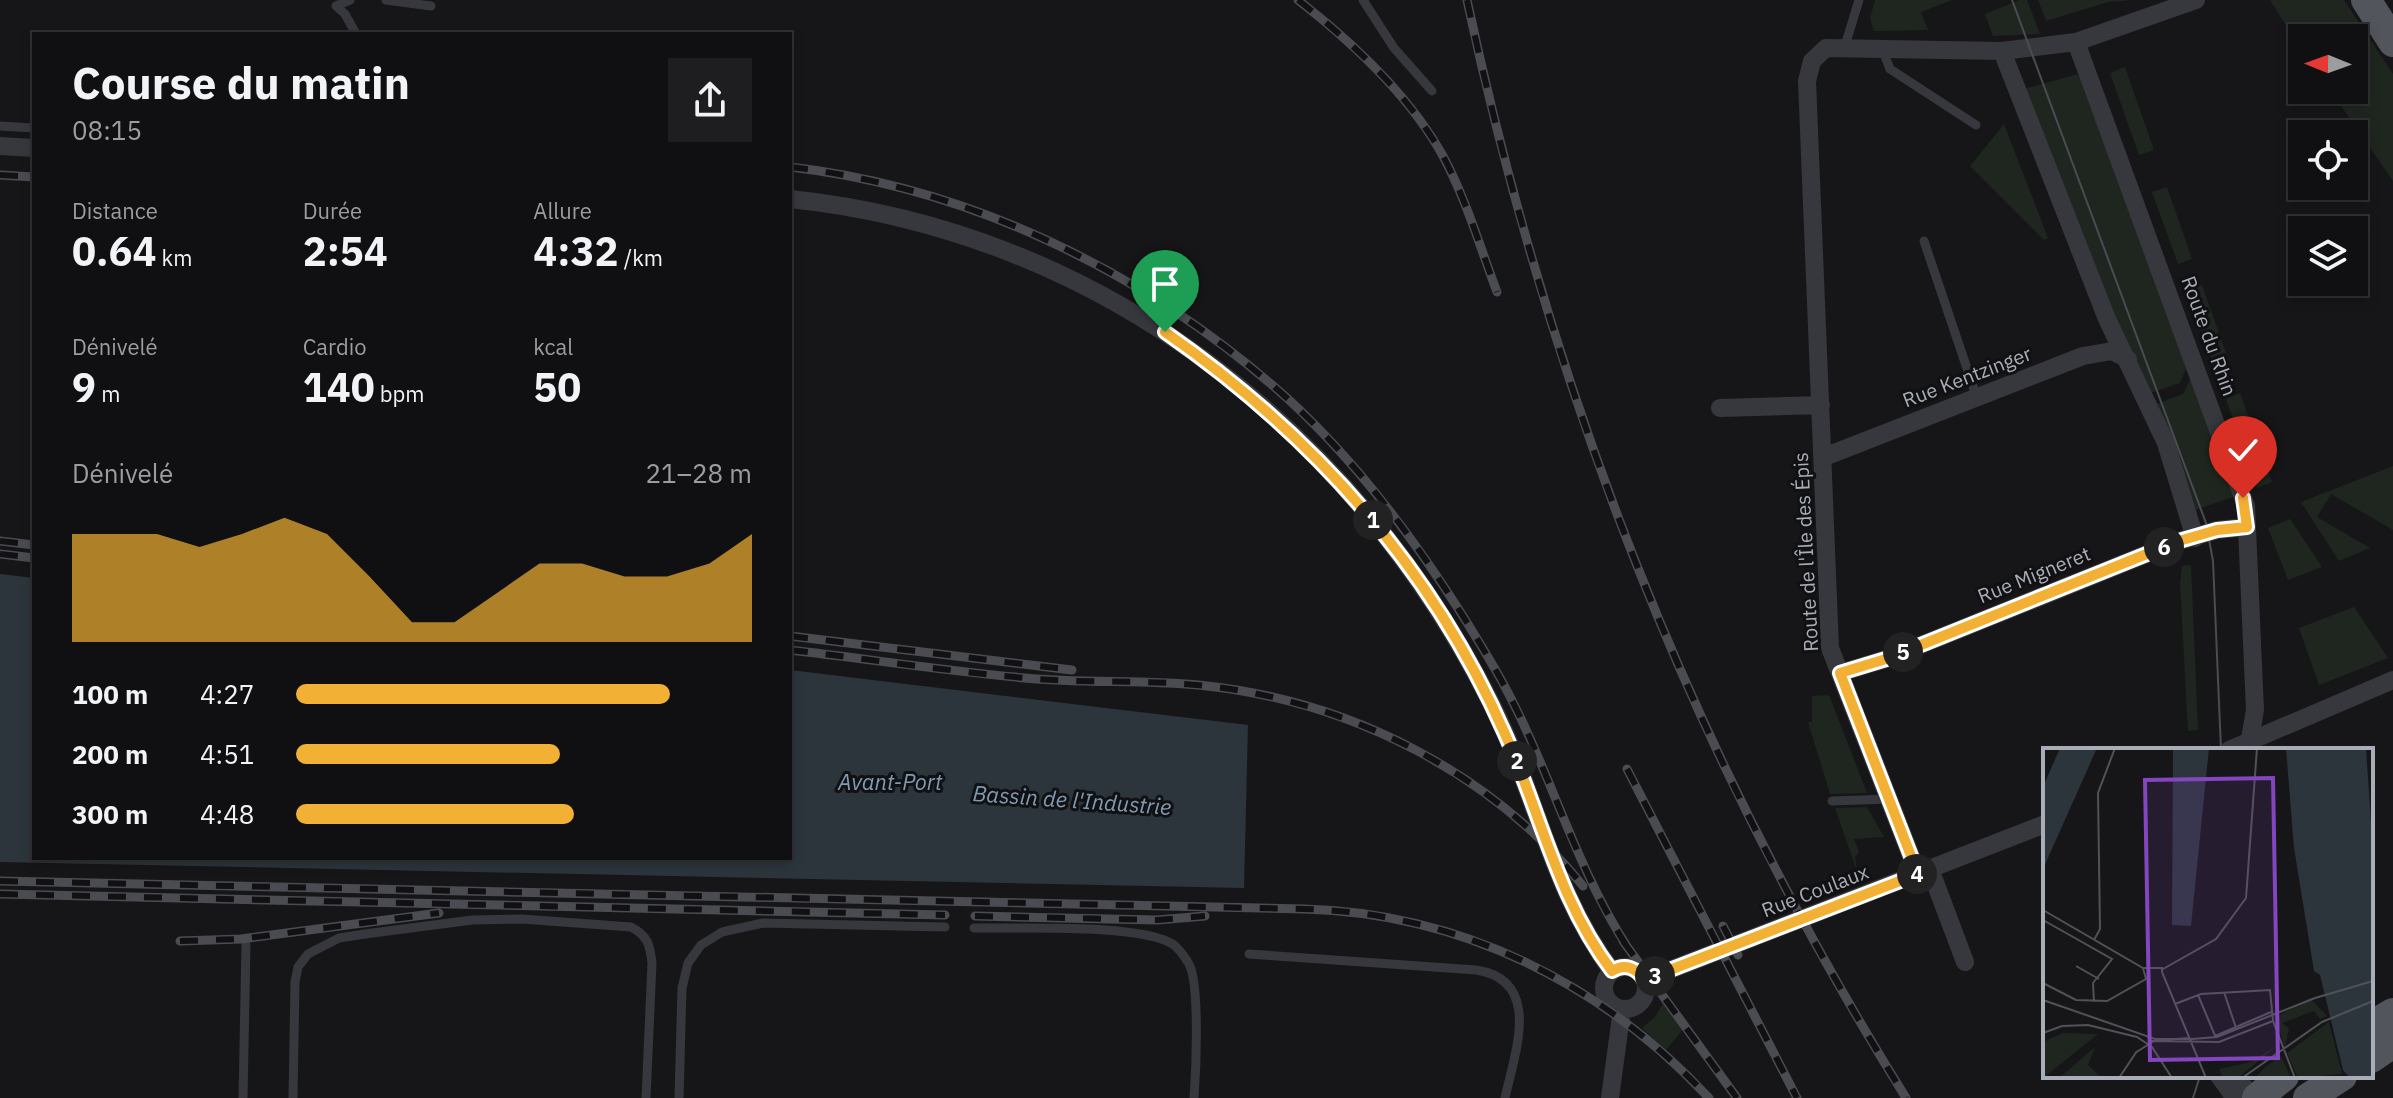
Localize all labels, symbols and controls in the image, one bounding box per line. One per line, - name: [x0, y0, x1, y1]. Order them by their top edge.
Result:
- north arrow: [2288, 24, 2368, 104]
- map controls: [2288, 24, 2368, 296]
- text: Course du matin: [72, 54, 410, 111]
- button: share: [668, 58, 752, 142]
- text: 08:15: [72, 113, 142, 147]
- button: locate: [2288, 120, 2368, 200]
- text: Distance: [72, 196, 158, 225]
- text: Durée: [303, 196, 362, 225]
- text: Allure: [533, 196, 592, 225]
- button: layers: [2288, 216, 2368, 296]
- text: 0.64: [72, 225, 156, 277]
- text: 2:54: [303, 225, 388, 277]
- text: 4:32: [533, 225, 619, 277]
- text: km: [156, 243, 192, 272]
- text: /km: [619, 243, 663, 272]
- pin: [1131, 250, 1199, 332]
- icon: arrive: [1143, 262, 1187, 306]
- street label: Route du Rhin: [2175, 272, 2244, 400]
- text: Dénivelé: [72, 332, 158, 361]
- text: Cardio: [303, 332, 367, 361]
- text: kcal: [533, 332, 573, 361]
- street label: Rue Kentzinger: [1899, 340, 2035, 413]
- text: 9: [72, 361, 96, 413]
- text: 140: [303, 361, 375, 413]
- text: 50: [533, 361, 581, 413]
- text: m: [96, 379, 120, 408]
- text: bpm: [375, 379, 425, 408]
- pin: [2209, 416, 2277, 498]
- icon: check: [2221, 428, 2265, 472]
- street label: Route de l'Île des Épis: [1787, 452, 1824, 652]
- text: Dénivelé: [72, 456, 173, 490]
- text: 21–28 m: [645, 456, 752, 490]
- pin: 1: [1353, 500, 1393, 540]
- text: 1: [1366, 505, 1380, 534]
- pin: 6: [2144, 527, 2184, 567]
- text: 6: [2157, 532, 2171, 561]
- street label: Rue Migneret: [1973, 540, 2094, 609]
- pin: 5: [1883, 632, 1923, 672]
- text: 5: [1896, 637, 1910, 666]
- text: 100 m: [72, 677, 148, 711]
- text: 4:27: [200, 677, 254, 711]
- text: 200 m: [72, 737, 148, 771]
- text: 4:51: [200, 737, 254, 771]
- pin: 2: [1497, 741, 1537, 781]
- text: 2: [1510, 746, 1524, 775]
- inset map: [2043, 748, 2373, 1078]
- water label: Avant-Port: [837, 767, 943, 796]
- water label: Bassin de l'Industrie: [972, 778, 1172, 821]
- text: 300 m: [72, 797, 148, 831]
- text: 4:48: [200, 797, 254, 831]
- pin: 4: [1897, 854, 1937, 894]
- street label: Rue Coulaux: [1757, 858, 1872, 923]
- text: 4: [1910, 859, 1924, 888]
- pin: 3: [1635, 956, 1675, 996]
- text: 3: [1648, 961, 1662, 990]

